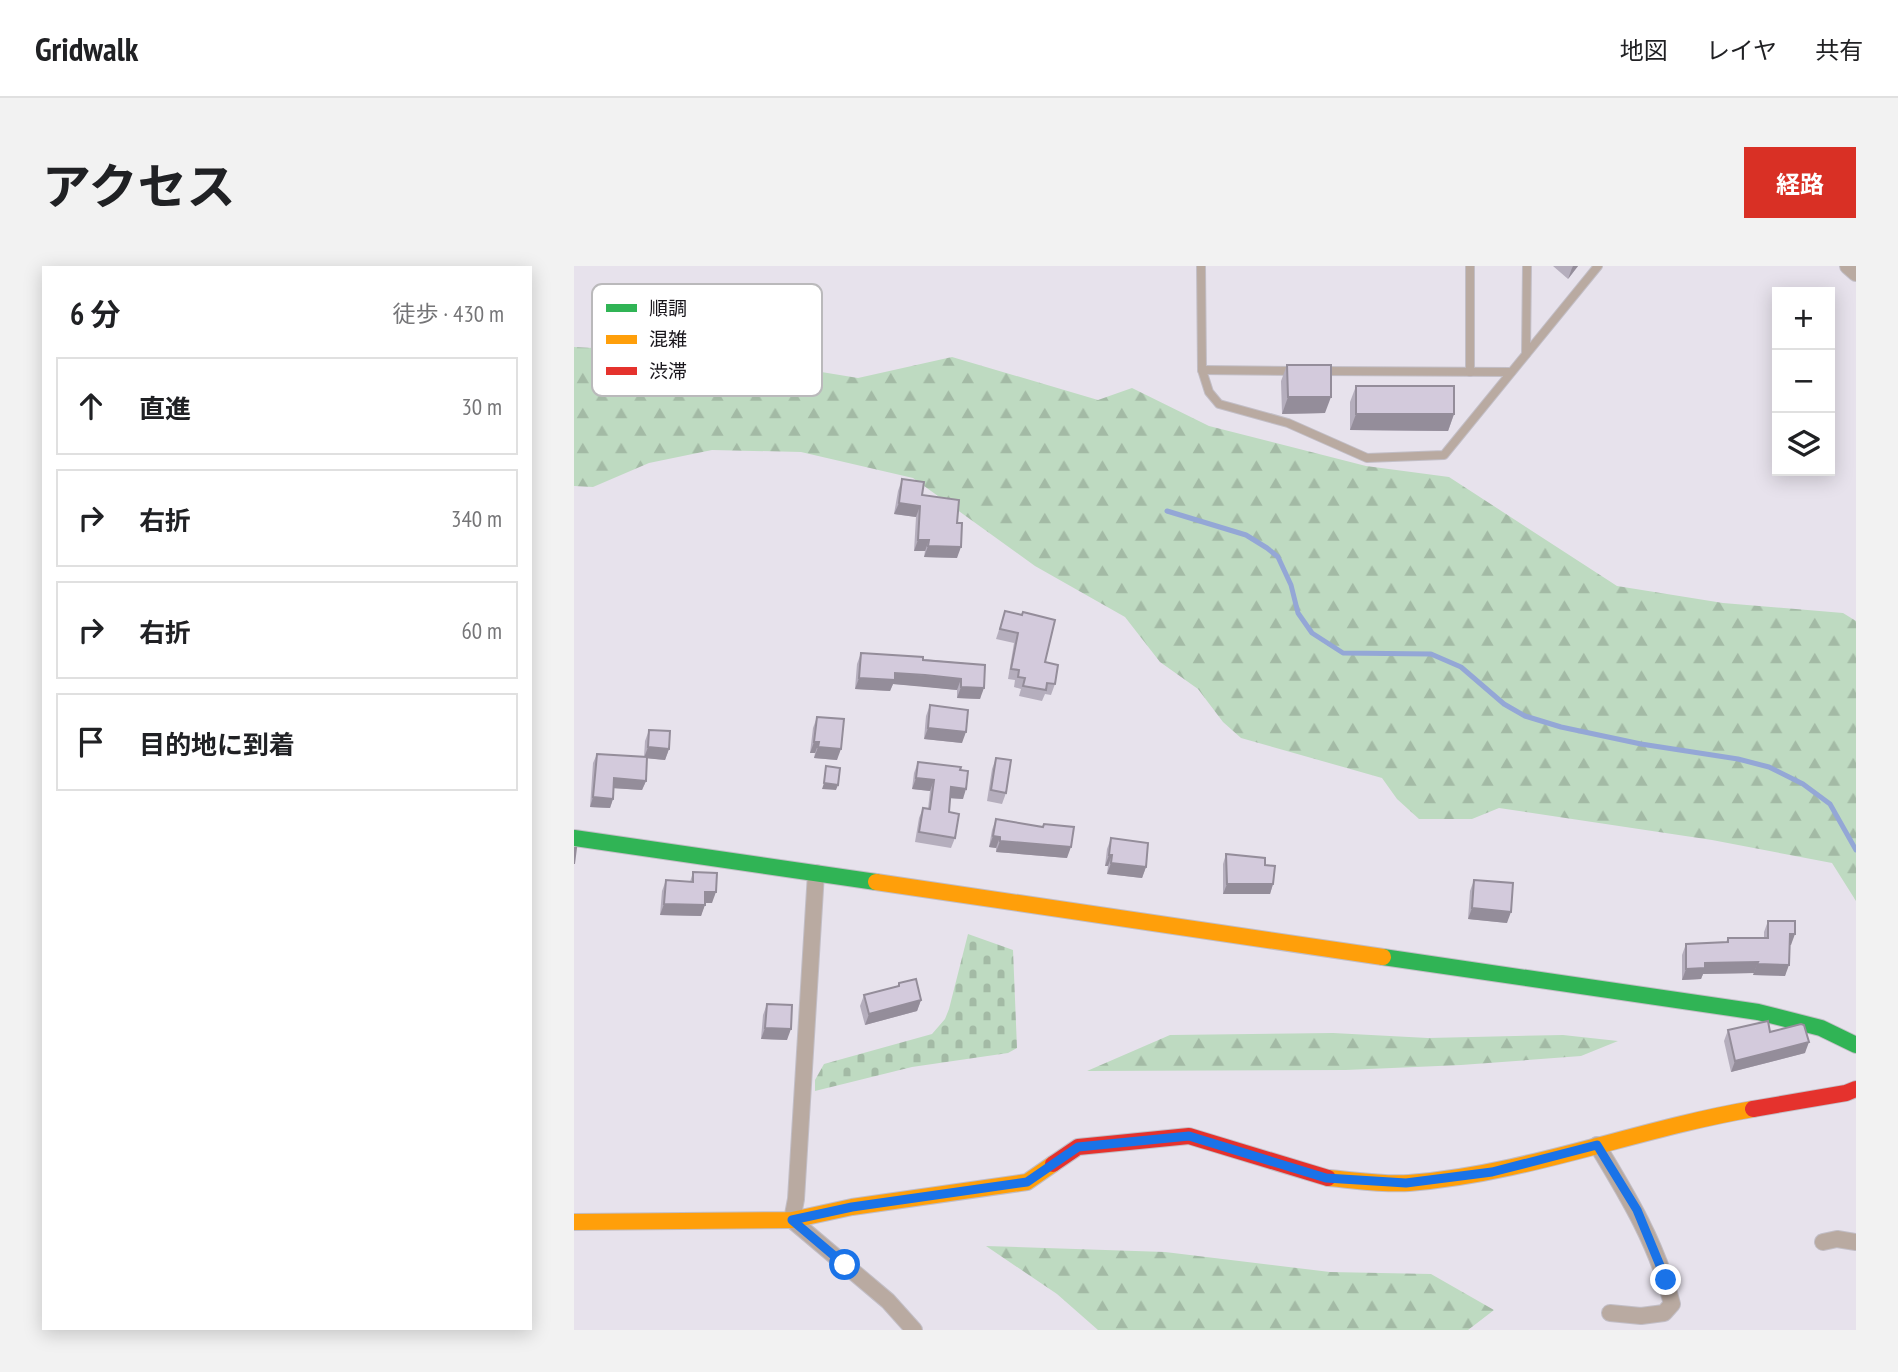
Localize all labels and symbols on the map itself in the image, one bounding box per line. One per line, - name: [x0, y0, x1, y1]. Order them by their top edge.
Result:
- legend: [592, 284, 822, 396]
- text: 順調: [649, 296, 687, 320]
- text: 混雑: [649, 327, 687, 351]
- text: 渋滞: [649, 359, 687, 383]
- route start: [829, 1249, 860, 1280]
- route end: [1650, 1264, 1681, 1295]

